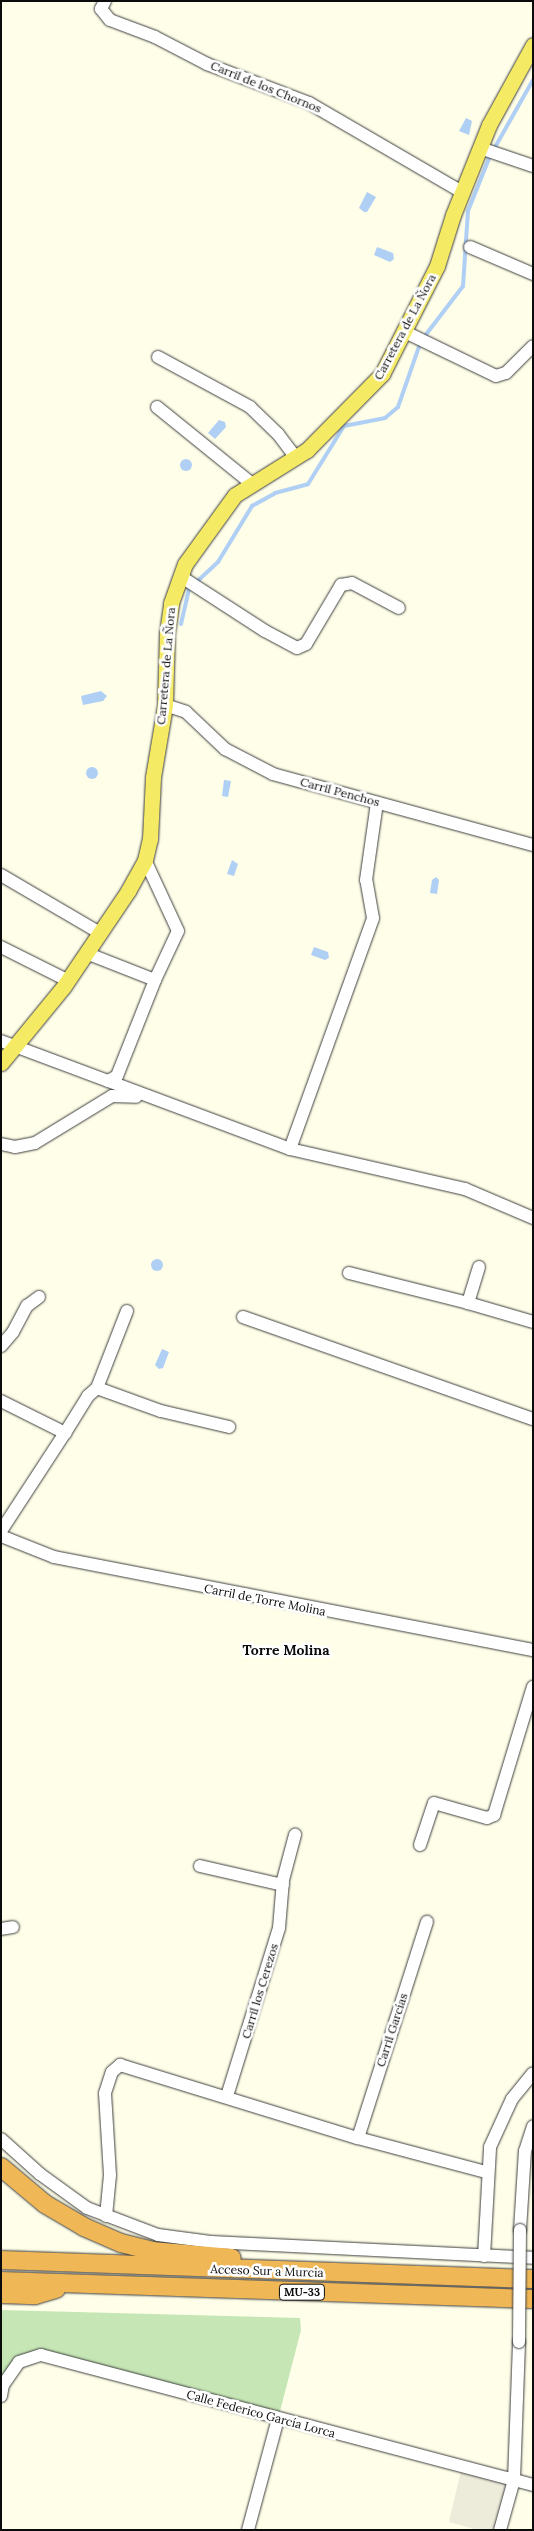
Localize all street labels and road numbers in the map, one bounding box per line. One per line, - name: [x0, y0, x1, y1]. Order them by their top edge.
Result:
- street label: Carril de los Chornos: [208, 58, 324, 116]
- street label: Carretera de La Ñora: [371, 272, 439, 382]
- street label: Carretera de La Ñora: [154, 607, 178, 725]
- street label: Carril Penchos: [299, 774, 381, 810]
- street label: Carril de Torre Molina: [203, 1581, 327, 1619]
- street label: Carril los Cerezos: [239, 1942, 281, 2040]
- street label: Carril Garcías: [373, 1991, 411, 2069]
- street label: Acceso Sur a Murcia: [210, 2262, 324, 2280]
- road number: MU-33: [278, 2284, 326, 2300]
- street label: Calle Federico García Lorca: [185, 2387, 337, 2441]

